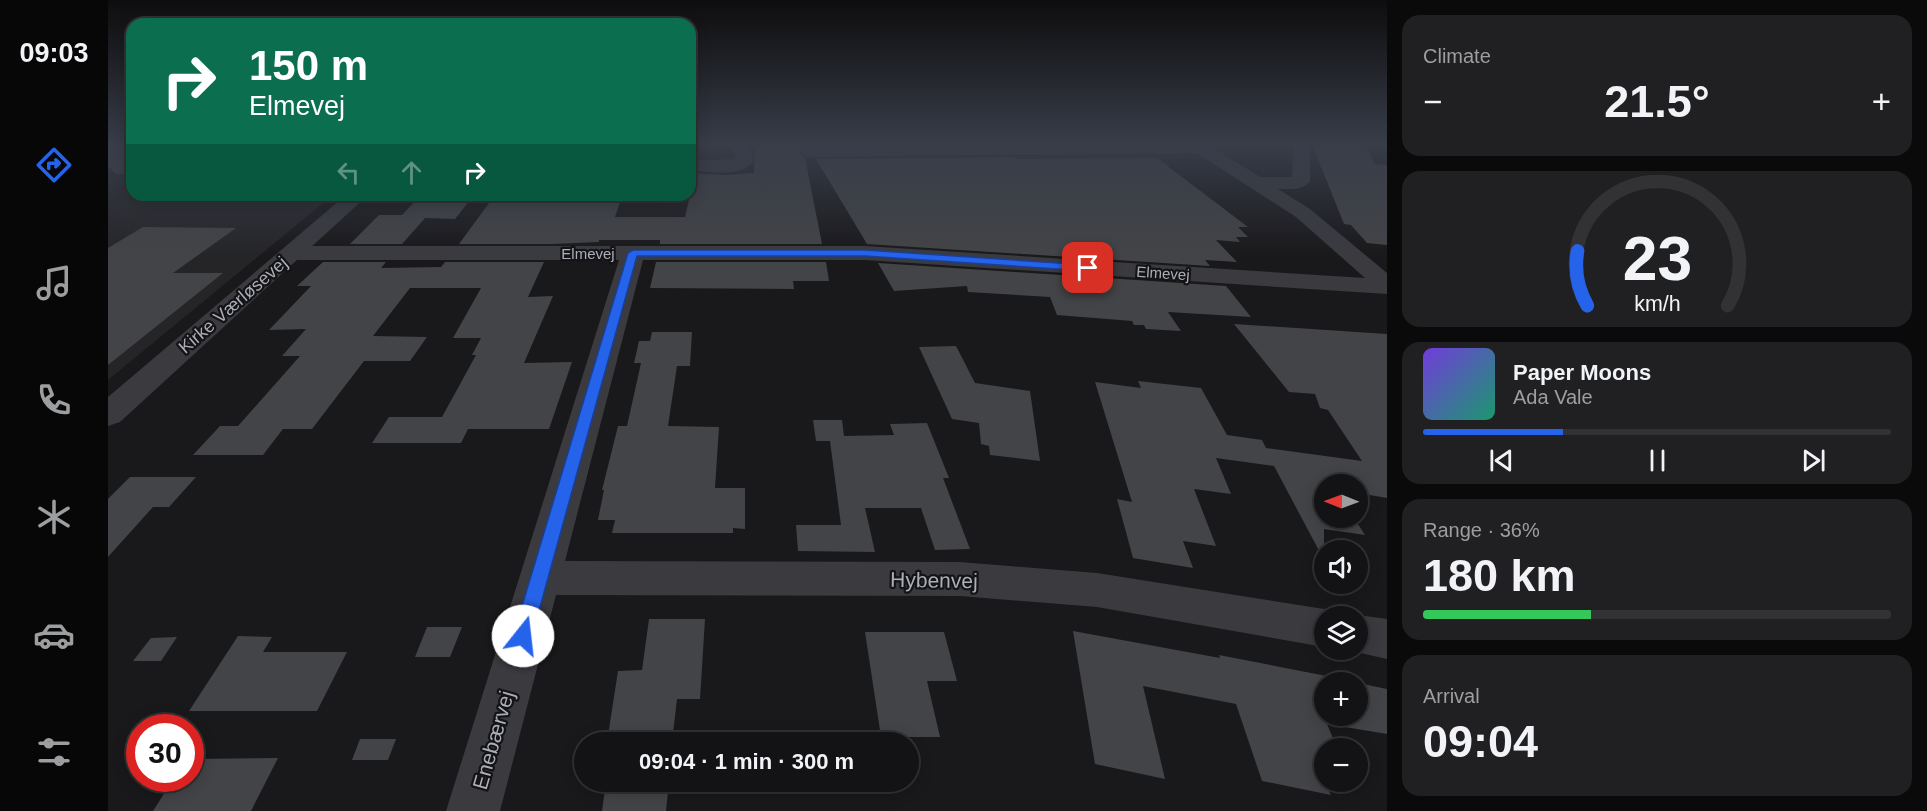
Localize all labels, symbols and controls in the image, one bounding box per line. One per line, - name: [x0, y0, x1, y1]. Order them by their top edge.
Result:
- text: 09:03: [19, 38, 89, 68]
- icon: right: [150, 42, 228, 120]
- text: 150 m: [249, 42, 368, 89]
- text: Climate: [1423, 45, 1491, 67]
- text: 21.5°: [1604, 76, 1710, 127]
- text: −: [1423, 83, 1442, 120]
- text: +: [1872, 83, 1891, 120]
- text: Elmevej: [249, 91, 345, 121]
- icon: directions: [33, 144, 75, 186]
- icon: left: [332, 156, 365, 189]
- icon: ahead: [395, 156, 428, 189]
- icon: right: [458, 156, 491, 189]
- text: 23: [1622, 224, 1692, 293]
- pin: [1062, 242, 1113, 293]
- street label: Elmevej: [561, 245, 615, 262]
- icon: arrive: [1071, 251, 1104, 284]
- street label: Kirke Værløsevej: [175, 253, 291, 357]
- icon: music: [33, 262, 75, 304]
- street label: Elmevej: [1136, 263, 1190, 283]
- text: km/h: [1634, 293, 1680, 317]
- text: Paper Moons: [1513, 360, 1651, 385]
- icon: phone: [33, 379, 75, 421]
- text: Ada Vale: [1513, 386, 1593, 408]
- icon: previous: [1485, 444, 1518, 477]
- icon: pause: [1641, 444, 1674, 477]
- icon: next: [1797, 444, 1830, 477]
- north arrow: [1314, 474, 1368, 528]
- map controls: [1314, 474, 1368, 792]
- icon: climate: [33, 496, 75, 538]
- text: Range · 36%: [1423, 519, 1540, 541]
- button: sound: [1314, 540, 1368, 594]
- text: 180 km: [1423, 550, 1576, 601]
- street label: Hybenvej: [890, 568, 978, 592]
- position arrow: [491, 604, 555, 668]
- button: layers: [1314, 606, 1368, 660]
- icon: car: [33, 614, 75, 656]
- button: +: [1314, 672, 1368, 726]
- text: Arrival: [1423, 685, 1480, 707]
- street label: Enebærvej: [468, 688, 518, 792]
- speed limit sign: 30: [126, 714, 204, 792]
- text: 09:04: [1423, 716, 1538, 767]
- icon: filters: [33, 731, 75, 773]
- button: −: [1314, 738, 1368, 792]
- text: 09:04 · 1 min · 300 m: [639, 749, 854, 774]

